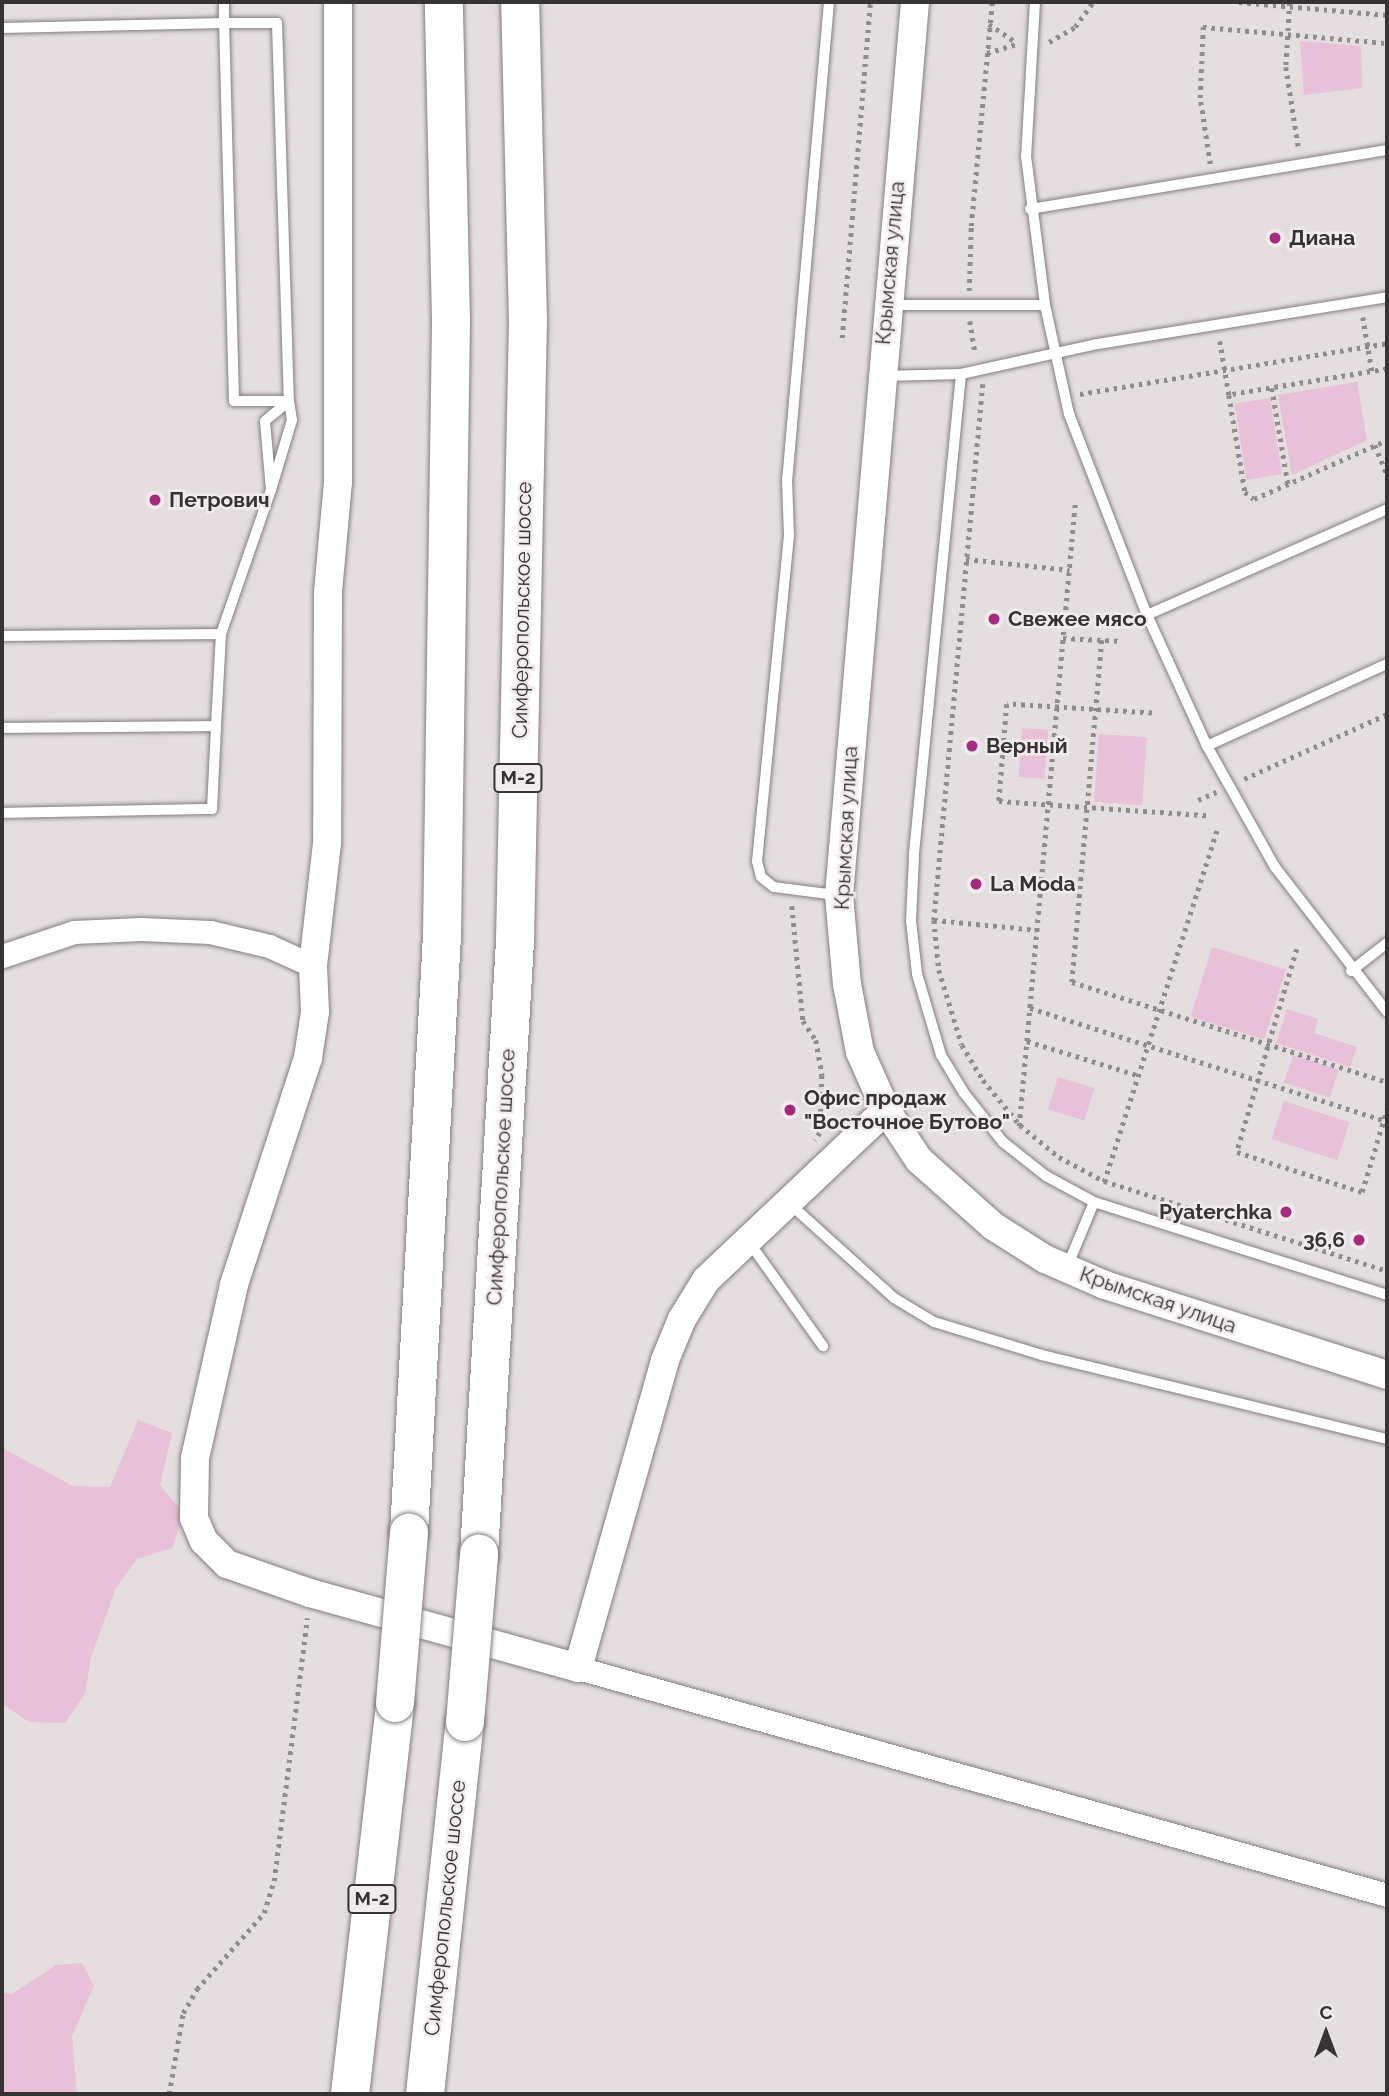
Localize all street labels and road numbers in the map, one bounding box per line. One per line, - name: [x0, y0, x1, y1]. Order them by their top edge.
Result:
- street label: Крымская улица: [870, 180, 910, 346]
- street label: Симферопольское шоссе: [507, 481, 537, 739]
- street label: Крымская улица: [829, 745, 863, 911]
- road number: М-2: [492, 762, 544, 793]
- street label: Симферопольское шоссе: [482, 1048, 520, 1306]
- street label: Крымская улица: [1076, 1261, 1240, 1339]
- street label: Симферопольское шоссе: [419, 1779, 471, 2037]
- road number: М-2: [346, 1884, 398, 1914]

